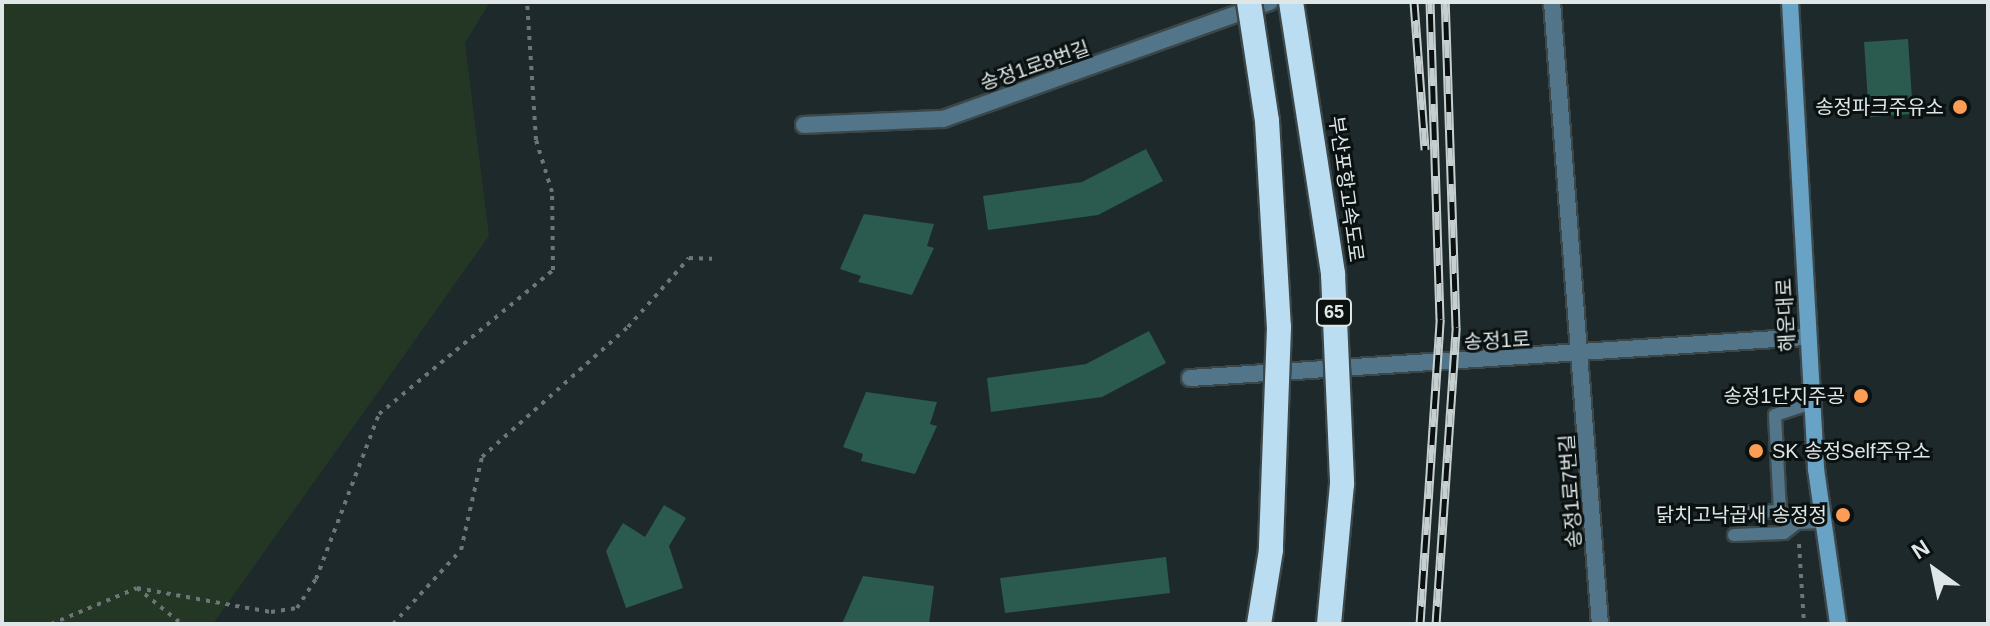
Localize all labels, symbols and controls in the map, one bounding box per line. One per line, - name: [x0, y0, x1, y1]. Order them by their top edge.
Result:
- street label: 송정1로8번길: [977, 36, 1093, 96]
- place label: 송정파크주유소: [1815, 95, 1944, 119]
- marker: 송정파크주유소: [1951, 98, 1969, 116]
- street label: 부산포항고속도로: [1324, 114, 1368, 264]
- street label: 해운대로: [1772, 278, 1800, 352]
- road number: 65: [1314, 298, 1354, 326]
- street label: 송정1로: [1463, 327, 1531, 355]
- place label: 송정1단지주공: [1723, 384, 1845, 408]
- marker: 송정1단지주공: [1852, 387, 1870, 405]
- street label: 송정1로7번길: [1555, 433, 1587, 549]
- place label: SK 송정Self주유소: [1772, 439, 1931, 463]
- marker: SK 송정Self주유소: [1747, 442, 1765, 460]
- place label: 닭치고낙곱새 송정정: [1656, 503, 1827, 527]
- marker: 닭치고낙곱새 송정정: [1834, 506, 1852, 524]
- north arrow: [1894, 530, 1974, 610]
- text: N: [1907, 535, 1934, 564]

